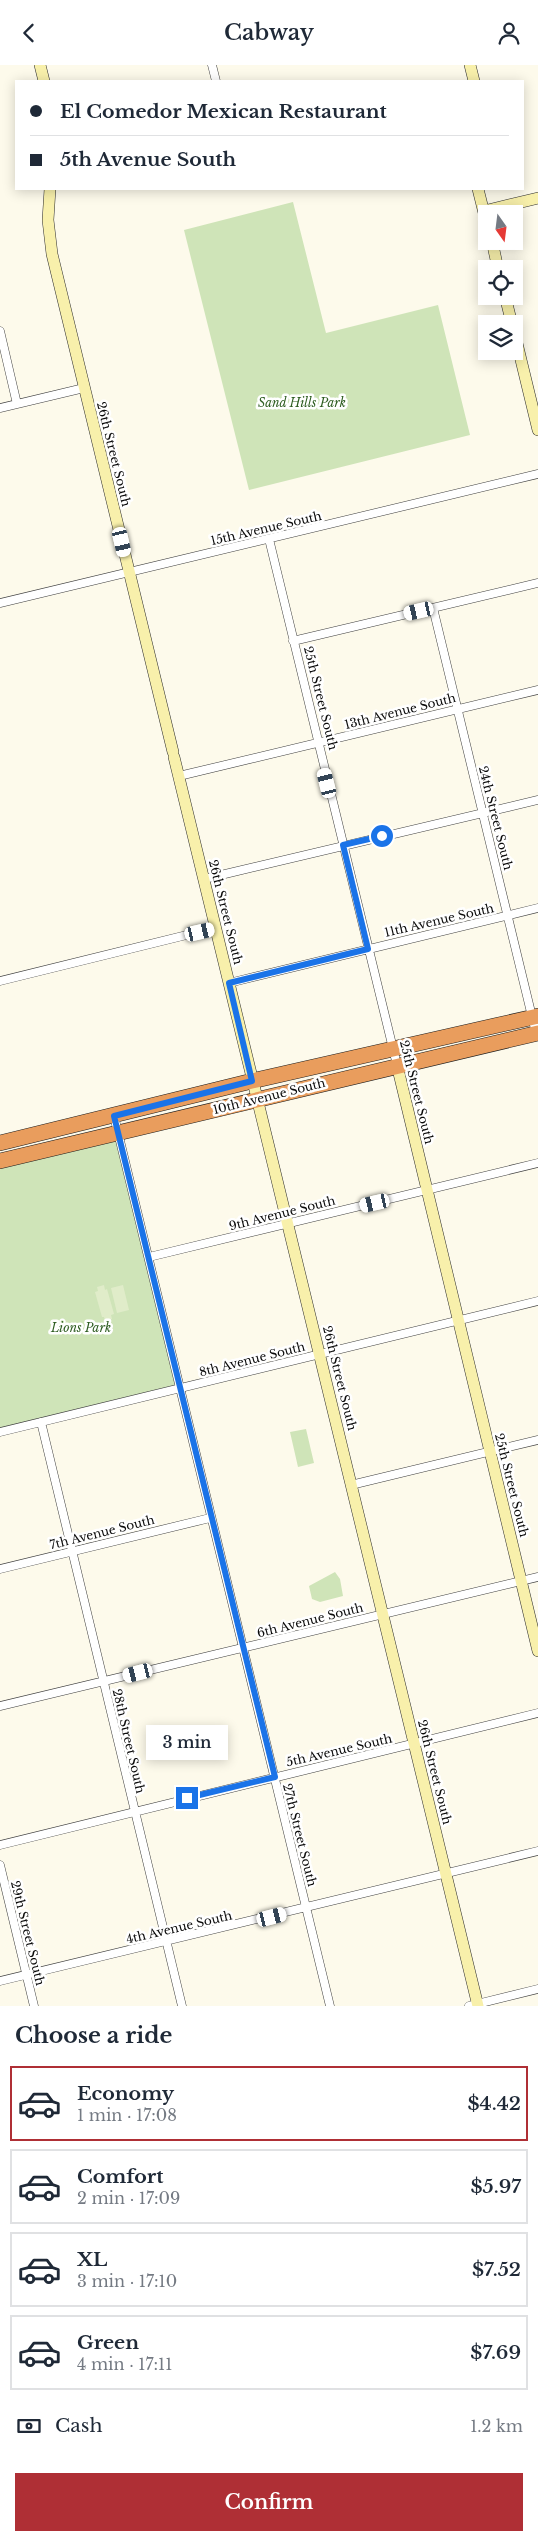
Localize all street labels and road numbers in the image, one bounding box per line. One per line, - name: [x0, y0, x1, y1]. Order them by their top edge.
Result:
- street label: 26th Street South: [94, 400, 134, 508]
- street label: 15th Avenue South: [209, 508, 323, 548]
- street label: 25th Street South: [301, 645, 341, 751]
- street label: 13th Avenue South: [343, 690, 457, 732]
- street label: 24th Street South: [476, 764, 516, 872]
- street label: 26th Street South: [206, 858, 246, 966]
- street label: 11th Avenue South: [383, 900, 495, 940]
- street label: 25th Street South: [397, 1039, 437, 1145]
- street label: 10th Avenue South: [211, 1075, 327, 1117]
- street label: 9th Avenue South: [227, 1193, 337, 1233]
- street label: 26th Street South: [320, 1324, 360, 1432]
- street label: 8th Avenue South: [198, 1339, 306, 1379]
- street label: 25th Street South: [492, 1432, 532, 1538]
- street label: 7th Avenue South: [48, 1512, 156, 1552]
- street label: 6th Avenue South: [255, 1600, 365, 1640]
- street label: 28th Street South: [110, 1687, 148, 1795]
- street label: 26th Street South: [415, 1718, 455, 1826]
- street label: 5th Avenue South: [285, 1731, 393, 1769]
- street label: 27th Street South: [280, 1782, 320, 1888]
- street label: 29th Street South: [8, 1879, 48, 1987]
- street label: 4th Avenue South: [125, 1908, 233, 1946]

